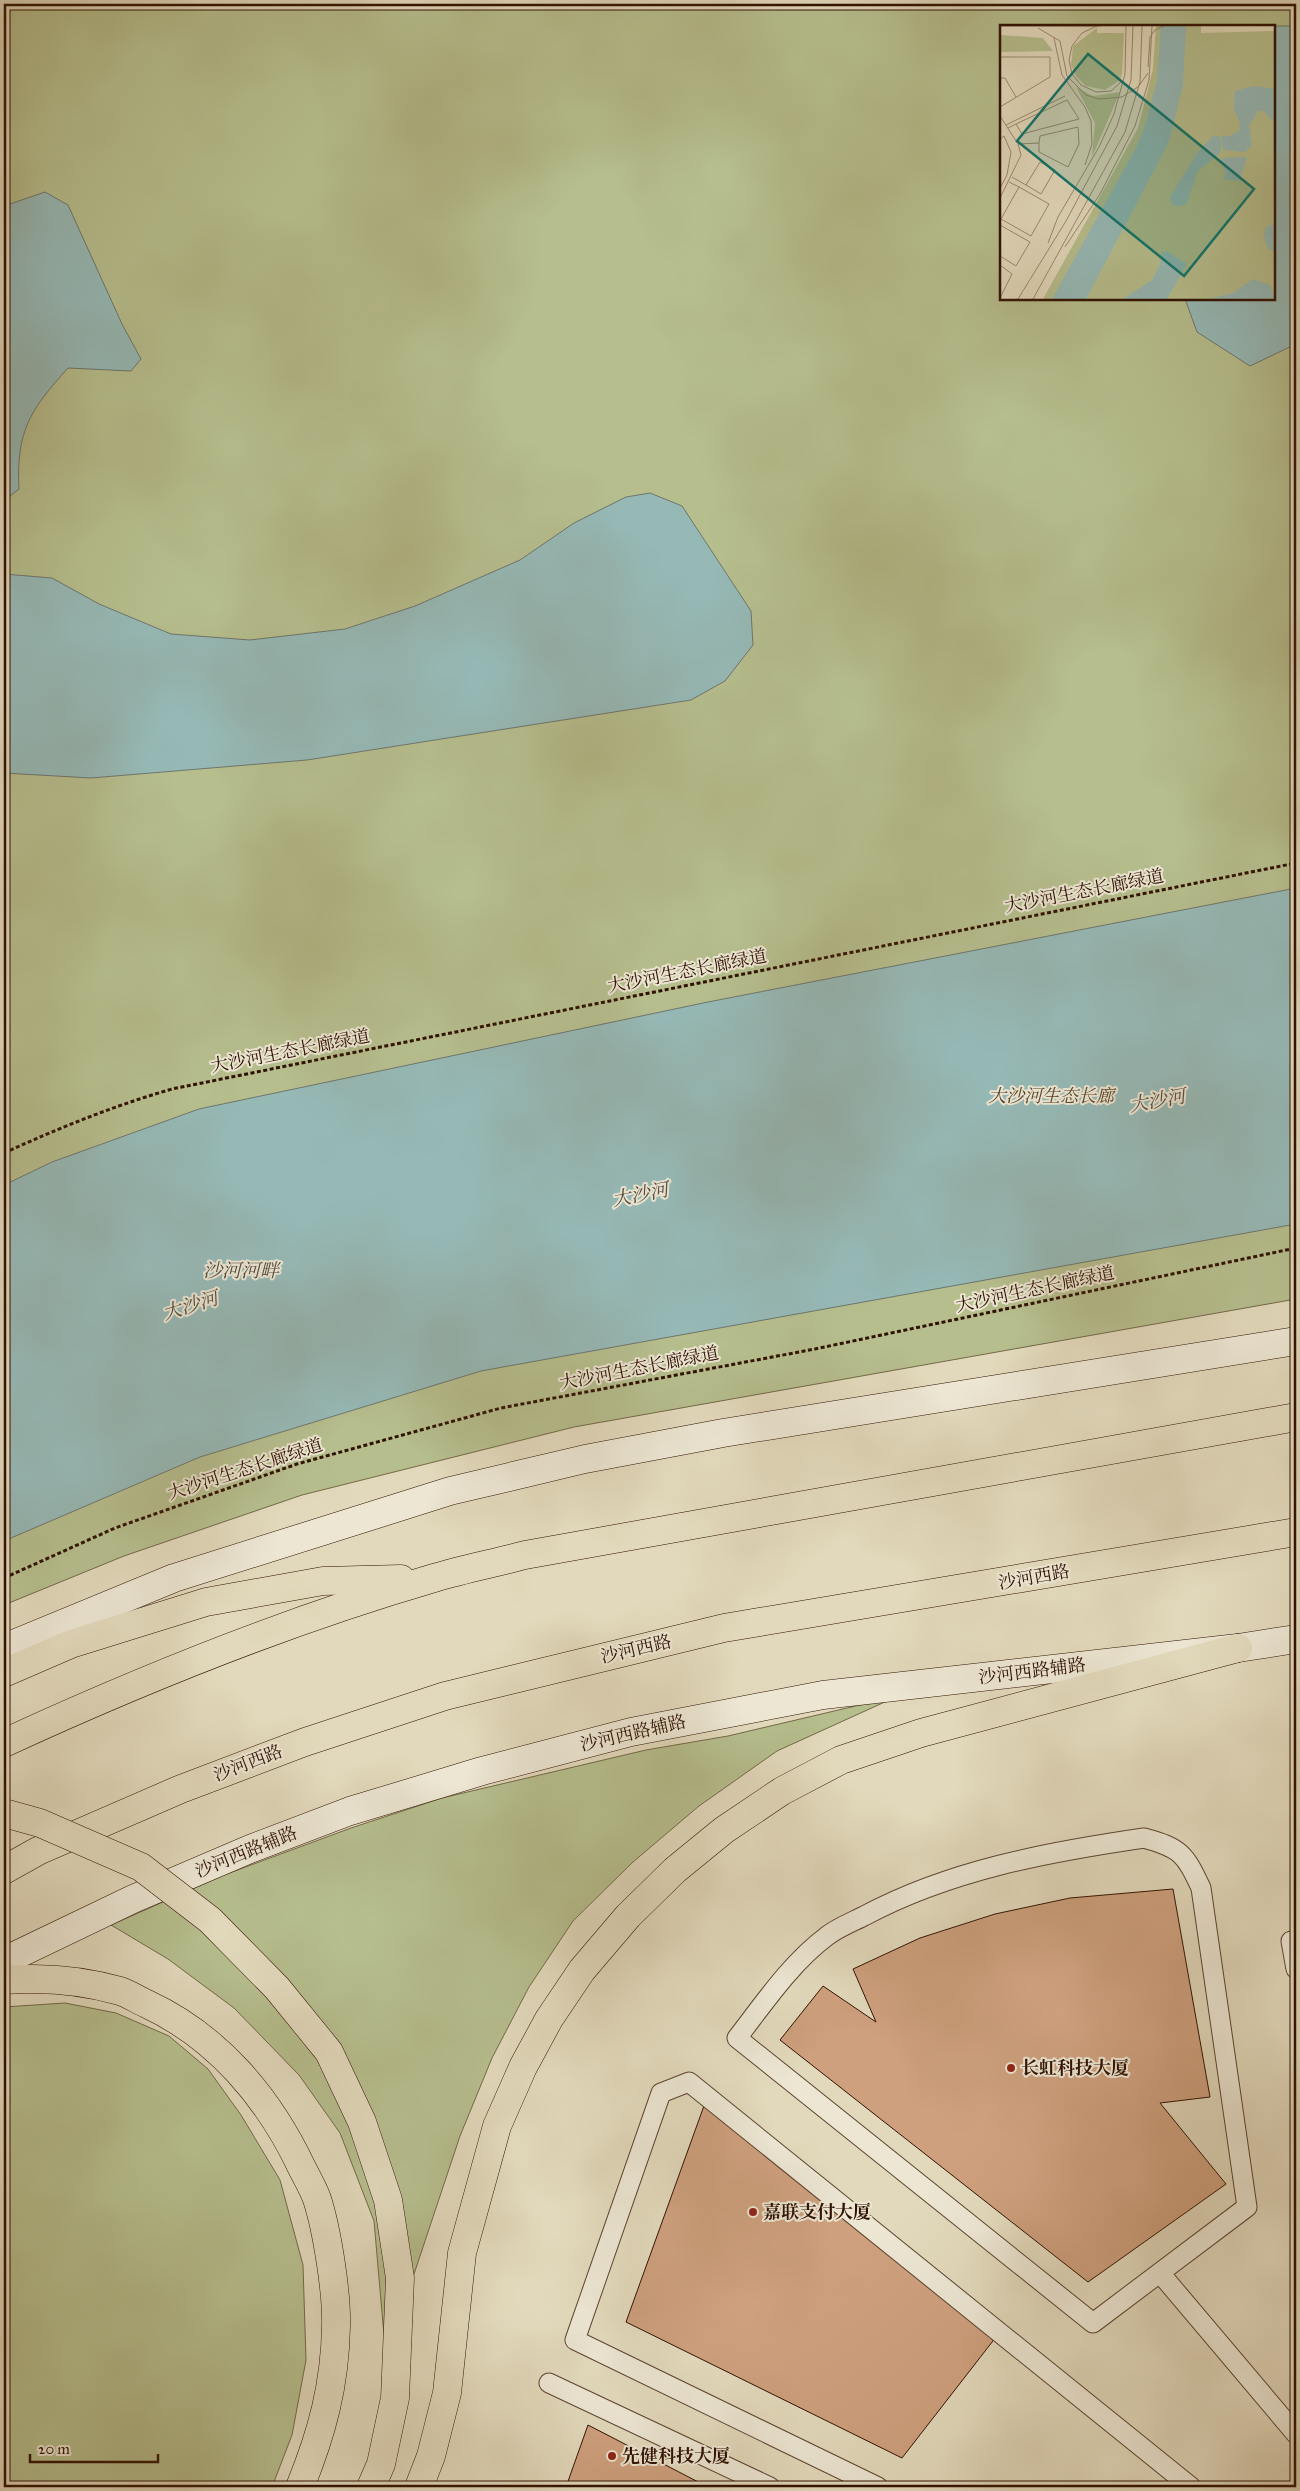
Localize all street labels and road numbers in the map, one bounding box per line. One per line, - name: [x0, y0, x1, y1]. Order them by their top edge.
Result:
- street label: 大沙河生态长廊绿道: [1002, 865, 1166, 917]
- street label: 大沙河生态长廊绿道: [605, 945, 769, 997]
- street label: 大沙河生态长廊绿道: [208, 1025, 372, 1077]
- street label: 大沙河生态长廊绿道: [953, 1261, 1117, 1317]
- street label: 大沙河生态长廊绿道: [557, 1342, 721, 1394]
- street label: 大沙河生态长廊绿道: [165, 1434, 325, 1504]
- street label: 沙河西路: [997, 1560, 1071, 1594]
- street label: 沙河西路: [598, 1630, 674, 1668]
- street label: 沙河西路辅路: [977, 1654, 1087, 1688]
- street label: 沙河西路辅路: [578, 1710, 688, 1756]
- street label: 沙河西路: [210, 1740, 286, 1786]
- street label: 沙河西路辅路: [192, 1822, 300, 1882]

